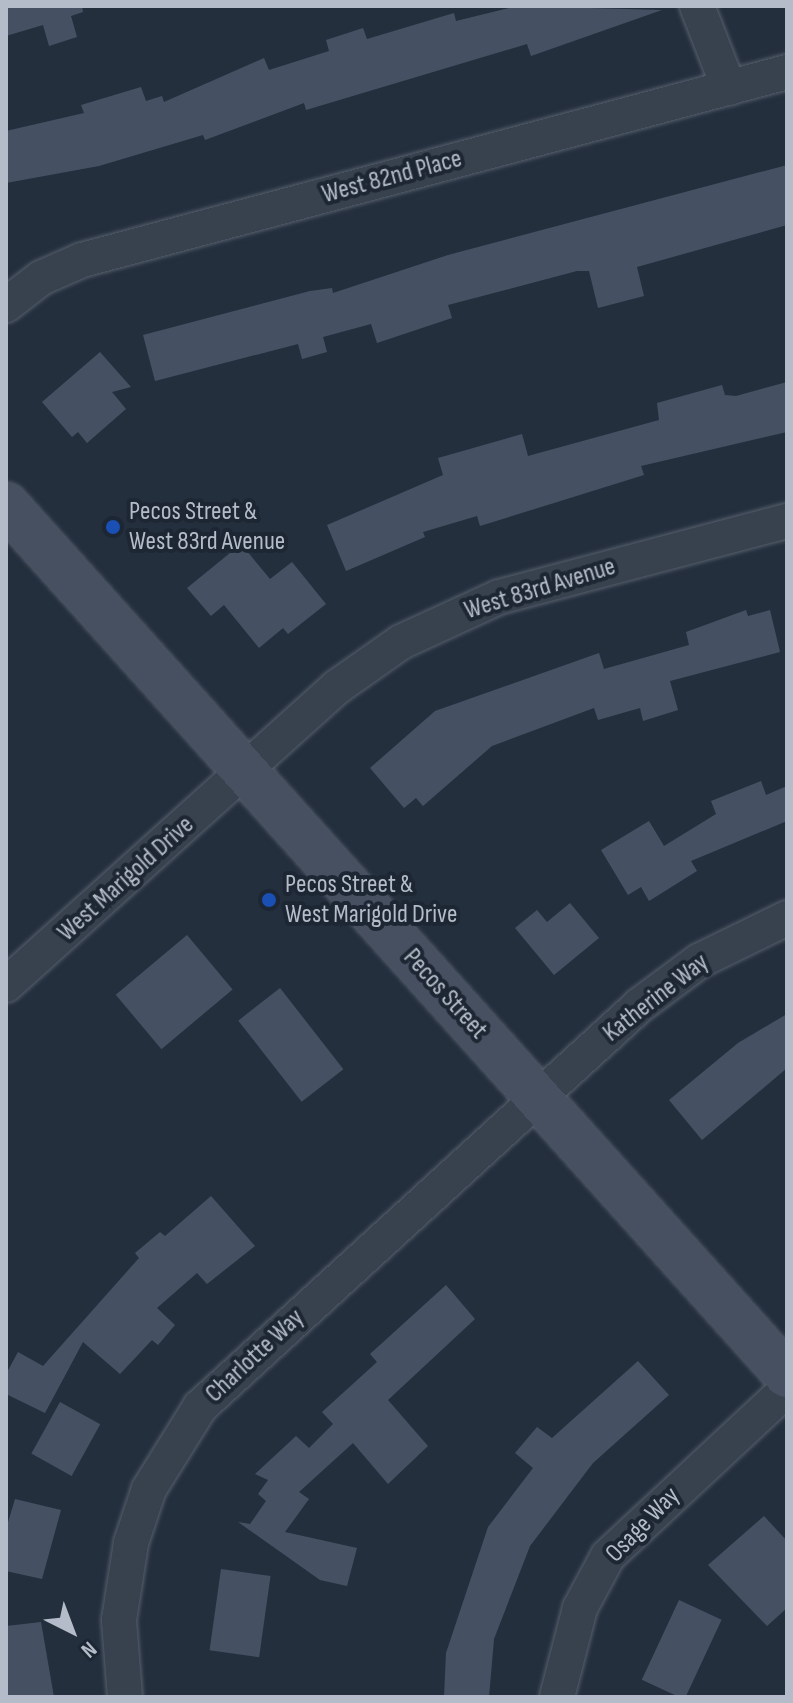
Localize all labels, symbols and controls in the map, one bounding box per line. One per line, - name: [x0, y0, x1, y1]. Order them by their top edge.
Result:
- street label: West 82nd Place: [319, 143, 465, 211]
- place label: Pecos Street & West 83rd Avenue: [129, 496, 285, 558]
- marker: Pecos Street & West 83rd Avenue: [104, 518, 122, 536]
- street label: West 83rd Avenue: [461, 551, 619, 627]
- street label: West Marigold Drive: [52, 810, 200, 948]
- place label: Pecos Street & West Marigold Drive: [285, 869, 457, 930]
- marker: Pecos Street & West Marigold Drive: [260, 891, 278, 909]
- street label: Pecos Street: [396, 942, 494, 1046]
- street label: Katherine Way: [597, 947, 715, 1049]
- street label: Charlotte Way: [199, 1303, 311, 1409]
- street label: Osage Way: [599, 1481, 687, 1569]
- north arrow: [32, 1591, 112, 1671]
- text: N: [75, 1635, 102, 1663]

